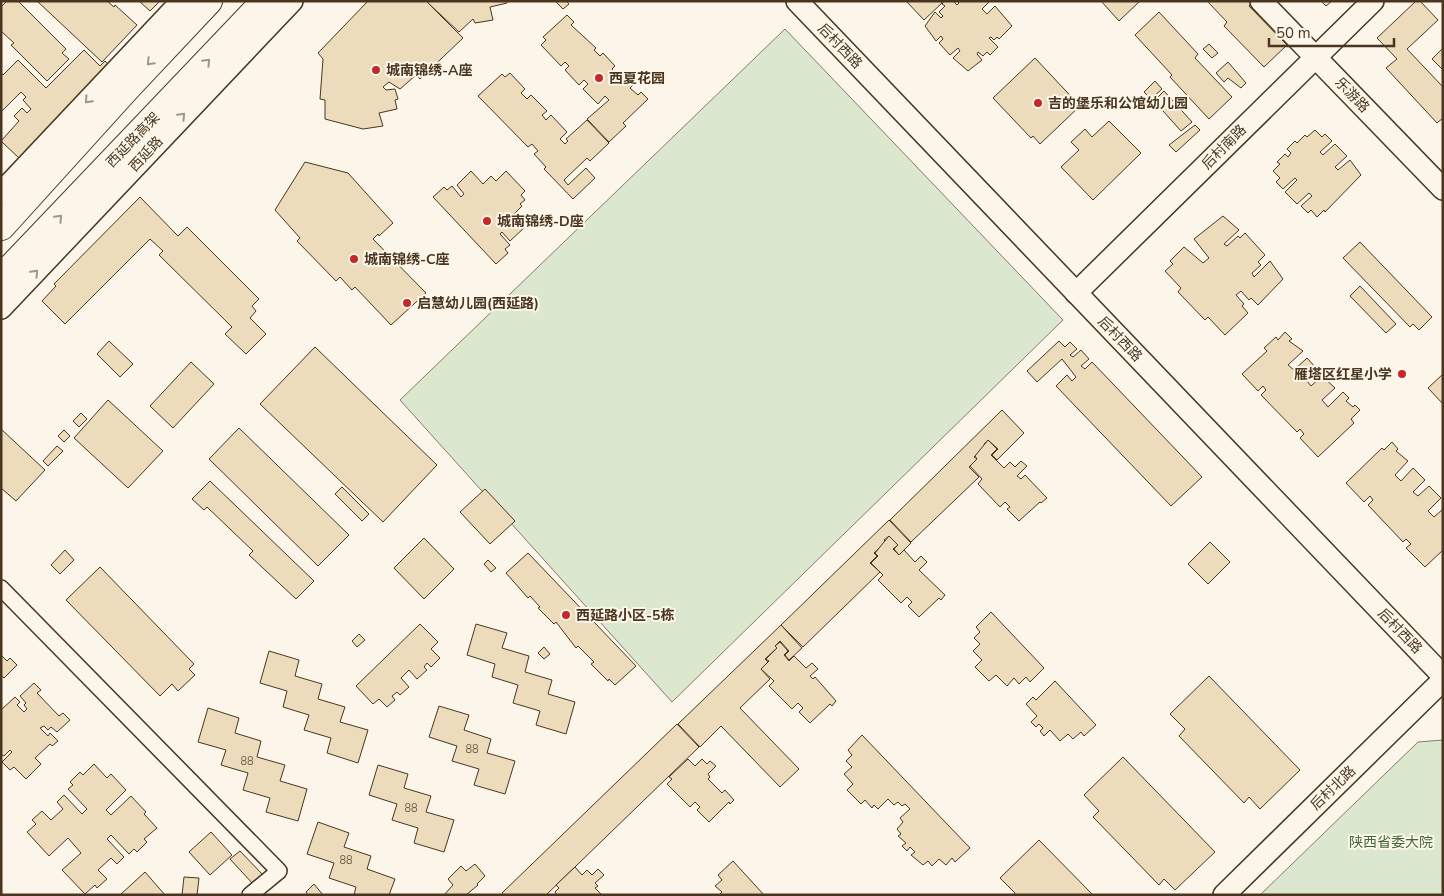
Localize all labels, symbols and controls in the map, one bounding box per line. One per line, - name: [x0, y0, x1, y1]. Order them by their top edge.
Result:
- scale bar: [1269, 15, 1394, 47]
- street label: 后村西路: [814, 19, 866, 73]
- text: 50 m: [1276, 23, 1311, 43]
- one-way arrow: [147, 56, 156, 65]
- one-way arrow: [201, 59, 210, 68]
- place label: 城南锦绣-A座: [386, 61, 473, 80]
- marker: 城南锦绣-A座: [370, 64, 382, 76]
- place label: 西夏花园: [609, 69, 665, 88]
- marker: 西夏花园: [593, 72, 605, 84]
- street label: 乐游路: [1331, 73, 1373, 117]
- one-way arrow: [85, 94, 94, 103]
- place label: 吉的堡乐和公馆幼儿园: [1048, 94, 1188, 113]
- marker: 吉的堡乐和公馆幼儿园: [1032, 97, 1044, 109]
- street label: 西延路高架: [103, 109, 163, 171]
- one-way arrow: [176, 113, 185, 122]
- street label: 后村南路: [1197, 120, 1251, 174]
- street label: 西延路: [126, 133, 166, 175]
- place label: 城南锦绣-D座: [497, 212, 584, 231]
- one-way arrow: [53, 215, 62, 224]
- marker: 城南锦绣-D座: [481, 215, 493, 227]
- place label: 城南锦绣-C座: [364, 250, 450, 269]
- marker: 城南锦绣-C座: [348, 253, 360, 265]
- one-way arrow: [29, 269, 38, 278]
- place label: 启慧幼儿园(西延路): [417, 294, 539, 313]
- marker: 启慧幼儿园(西延路): [401, 297, 413, 309]
- street label: 后村西路: [1094, 312, 1146, 366]
- place label: 雁塔区红星小学: [1294, 365, 1392, 384]
- marker: 雁塔区红星小学: [1396, 368, 1408, 380]
- street label: 后村西路: [1374, 604, 1426, 658]
- place label: 西延路小区-5栋: [576, 606, 674, 625]
- marker: 西延路小区-5栋: [560, 609, 572, 621]
- house number: 88: [465, 742, 479, 757]
- house number: 88: [240, 754, 254, 769]
- street label: 后村北路: [1306, 762, 1360, 814]
- house number: 88: [404, 801, 418, 816]
- park label: 陕西省委大院: [1349, 833, 1433, 852]
- house number: 88: [339, 853, 353, 868]

